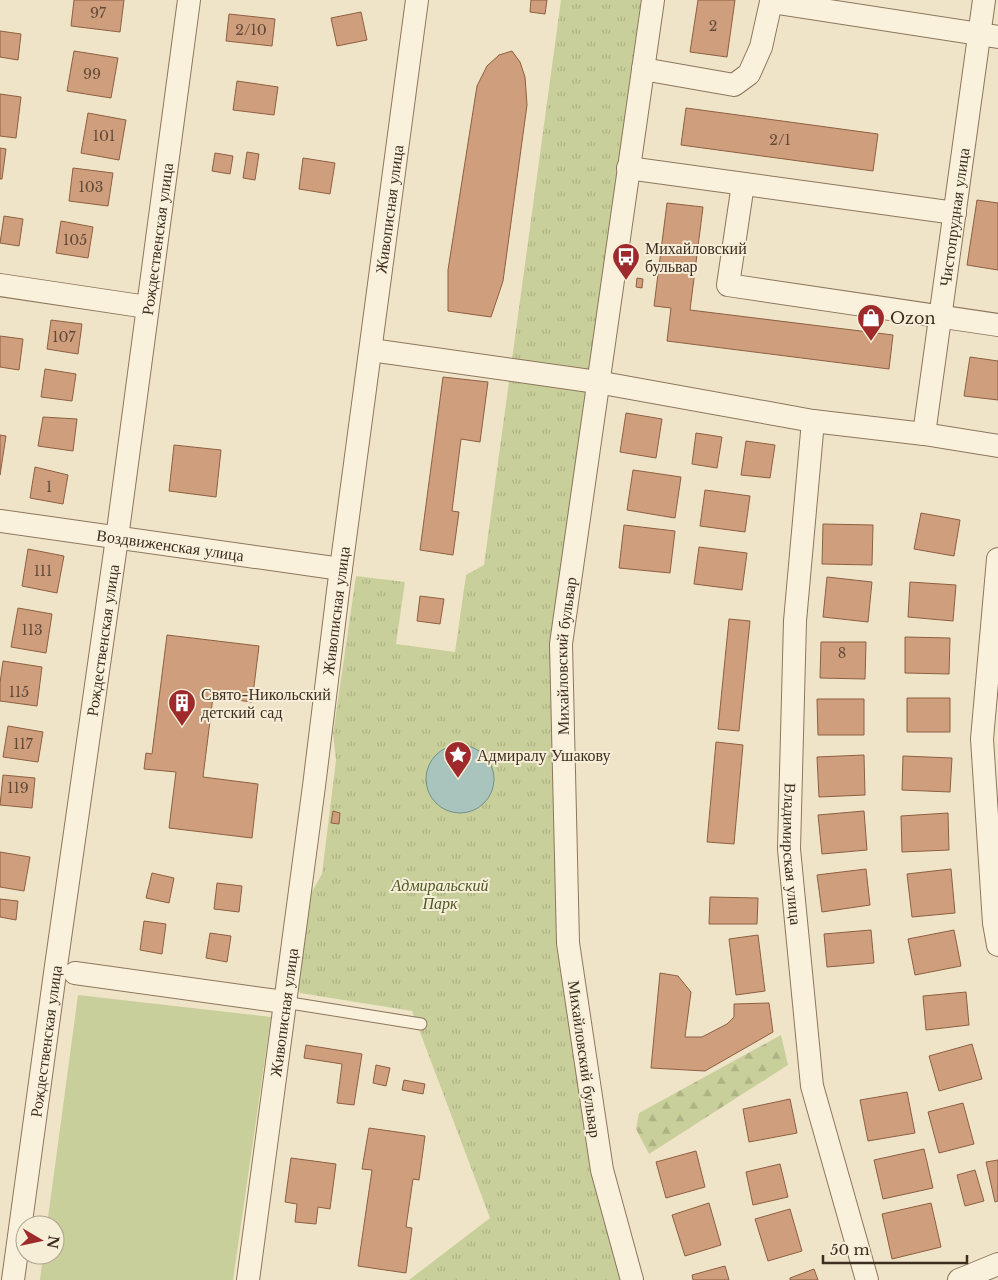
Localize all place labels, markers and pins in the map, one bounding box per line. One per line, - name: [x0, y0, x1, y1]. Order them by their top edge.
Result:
- place label: Михайловский бульвар: [645, 238, 747, 276]
- bus stop icon: Михайловский бульвар: [611, 242, 641, 281]
- shop icon: Ozon: [856, 303, 886, 342]
- place label: Ozon: [890, 308, 935, 328]
- place label: Свято-Никольский детский сад: [201, 684, 331, 722]
- building icon: Свято-Никольский детский сад: [167, 688, 197, 727]
- place icon: Адмиралу Ушакову: [443, 740, 473, 779]
- place label: Адмиралу Ушакову: [477, 745, 611, 765]

